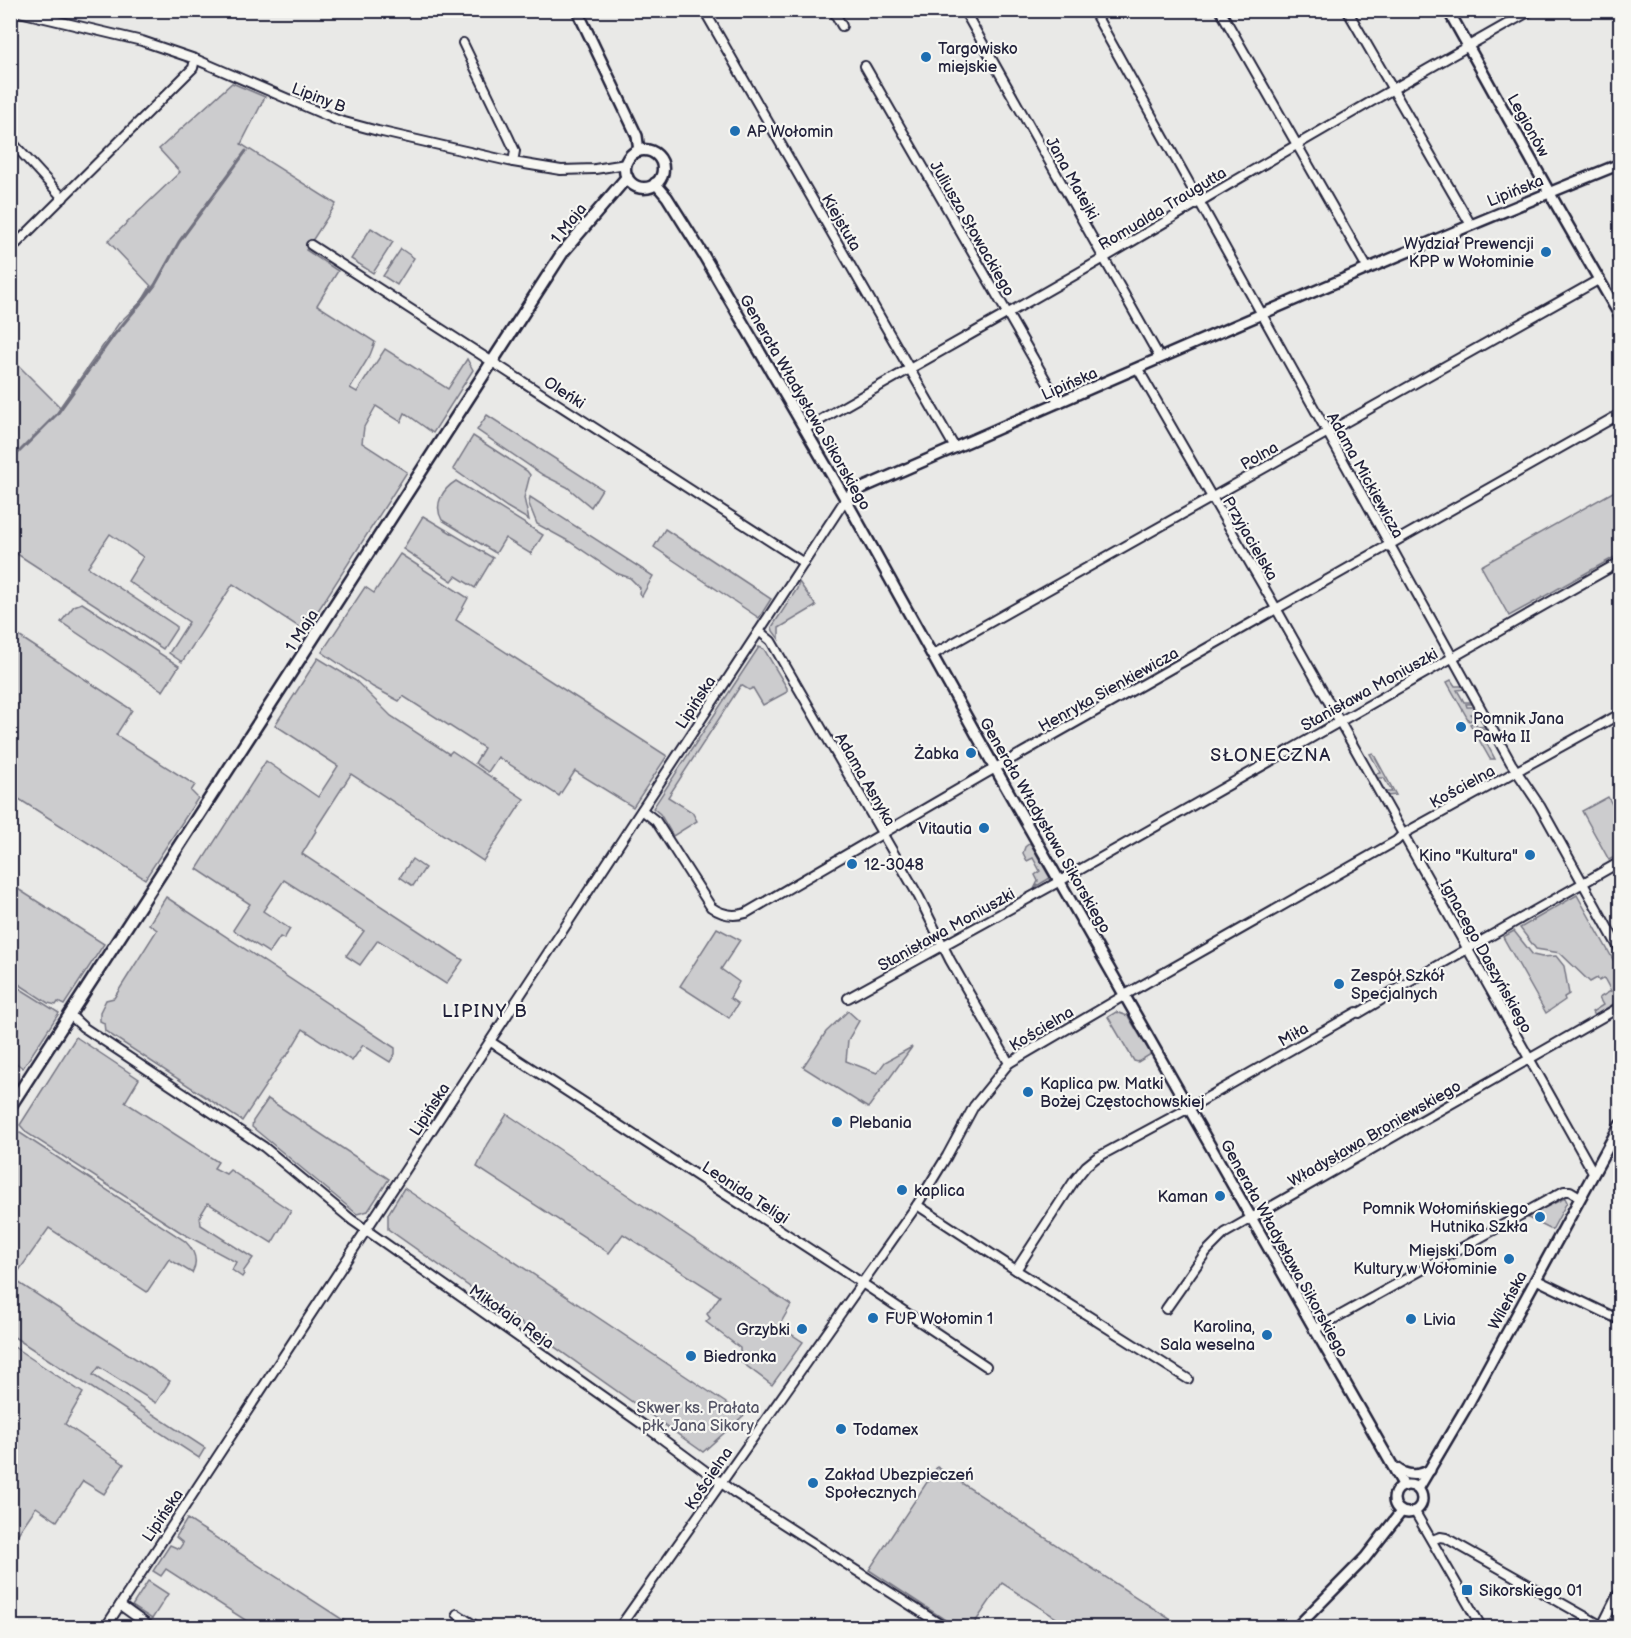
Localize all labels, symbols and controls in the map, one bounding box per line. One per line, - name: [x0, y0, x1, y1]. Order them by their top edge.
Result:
- place label: Targowisko miejskie: [938, 40, 1018, 77]
- marker: Targowisko miejskie: [919, 50, 933, 64]
- street label: Lipiny B: [289, 79, 348, 117]
- street label: Legionów: [1503, 91, 1553, 161]
- place label: AP Wołomin: [747, 123, 833, 142]
- marker: AP Wołomin: [728, 124, 742, 138]
- street label: Jana Matejki: [1041, 134, 1102, 223]
- street label: Juliusza Słowackiego: [925, 158, 1018, 300]
- street label: Romualda Traugutta: [1095, 164, 1230, 255]
- street label: Lipińska: [1485, 171, 1547, 211]
- street label: Kiejstuta: [817, 191, 865, 255]
- street label: 1 Maja: [547, 200, 591, 248]
- place label: Wydział Prewencji KPP w Wołominie: [1404, 235, 1535, 272]
- marker: Wydział Prewencji KPP w Wołominie: [1539, 245, 1553, 259]
- street label: Generała Władysława Sikorskiego: [735, 292, 874, 514]
- street label: Lipińska: [1039, 364, 1101, 405]
- street label: Oleńki: [540, 373, 588, 414]
- street label: Adama Mickiewicza: [1322, 409, 1407, 542]
- street label: Polna: [1238, 438, 1282, 475]
- street label: Przyjacielska: [1218, 493, 1281, 584]
- street label: 1 Maja: [282, 606, 323, 655]
- street label: Henryka Sienkiewicza: [1035, 644, 1182, 737]
- street label: Stanisława Moniuszki: [1298, 645, 1441, 736]
- street label: Lipińska: [672, 673, 720, 733]
- place label: Pomnik Jana Pawła II: [1473, 710, 1564, 747]
- street label: Generała Władysława Sikorskiego: [975, 715, 1114, 937]
- marker: Pomnik Jana Pawła II: [1454, 720, 1468, 734]
- street label: Adama Asnyka: [830, 730, 899, 830]
- place label: Żabka: [914, 743, 959, 764]
- district label: SŁONECZNA: [1210, 745, 1332, 766]
- marker: Żabka: [964, 746, 978, 760]
- street label: Kościelna: [1427, 762, 1499, 813]
- place label: Vitautia: [918, 820, 972, 839]
- marker: Vitautia: [977, 821, 991, 835]
- place label: Kino "Kultura": [1419, 847, 1518, 866]
- marker: Kino "Kultura": [1523, 848, 1537, 862]
- place label: 12-3048: [864, 856, 924, 875]
- marker: 12-3048: [845, 857, 859, 871]
- street label: Ignacego Daszyńskiego: [1436, 877, 1536, 1037]
- street label: Stanisława Moniuszki: [875, 885, 1018, 976]
- place label: Zespół Szkół Specjalnych: [1350, 967, 1446, 1004]
- marker: Zespół Szkół Specjalnych: [1332, 977, 1346, 991]
- district label: LIPINY B: [442, 1001, 528, 1022]
- street label: Kościelna: [1006, 1003, 1077, 1056]
- street label: Miła: [1275, 1019, 1312, 1051]
- place label: Kaplica pw. Matki Bożej Częstochowskiej: [1040, 1075, 1205, 1112]
- street label: Władysława Broniewskiego: [1285, 1077, 1465, 1192]
- street label: Lipińska: [406, 1080, 454, 1140]
- marker: Kaplica pw. Matki Bożej Częstochowskiej: [1021, 1085, 1035, 1099]
- place label: Plebania: [849, 1114, 912, 1133]
- marker: Plebania: [830, 1115, 844, 1129]
- street label: Generała Władysława Sikorskiego: [1216, 1137, 1352, 1361]
- street label: Leonida Teligi: [698, 1158, 792, 1228]
- place label: kaplica: [914, 1182, 965, 1201]
- marker: kaplica: [895, 1183, 909, 1197]
- place label: Kaman: [1157, 1188, 1208, 1207]
- marker: Kaman: [1213, 1189, 1227, 1203]
- place label: Pomnik Wołomińskiego Hutnika Szkła: [1362, 1200, 1528, 1237]
- marker: Pomnik Wołomińskiego Hutnika Szkła: [1533, 1210, 1547, 1224]
- place label: Miejski Dom Kultury w Wołominie: [1353, 1242, 1498, 1279]
- marker: Miejski Dom Kultury w Wołominie: [1502, 1252, 1516, 1266]
- street label: Wileńska: [1485, 1268, 1532, 1333]
- street label: Mikołaja Reja: [465, 1281, 557, 1353]
- place label: FUP Wołomin 1: [885, 1310, 993, 1329]
- marker: FUP Wołomin 1: [866, 1311, 880, 1325]
- place label: Livia: [1423, 1311, 1456, 1330]
- marker: Livia: [1404, 1312, 1418, 1326]
- place label: Karolina, Sala weselna: [1160, 1318, 1255, 1355]
- place label: Grzybki: [736, 1321, 790, 1340]
- marker: Grzybki: [795, 1322, 809, 1336]
- marker: Karolina, Sala weselna: [1260, 1328, 1274, 1342]
- place label: Biedronka: [703, 1348, 777, 1367]
- marker: Biedronka: [684, 1349, 698, 1363]
- park label: Skwer ks. Prałata płk. Jana Sikory: [637, 1399, 759, 1436]
- place label: Todamex: [853, 1421, 919, 1440]
- marker: Todamex: [834, 1422, 848, 1436]
- street label: Kościelna: [681, 1444, 737, 1514]
- place label: Zakład Ubezpieczeń Społecznych: [824, 1466, 974, 1503]
- marker: Zakład Ubezpieczeń Społecznych: [806, 1476, 820, 1490]
- street label: Lipińska: [139, 1486, 188, 1546]
- place label: Sikorskiego 01: [1479, 1582, 1582, 1601]
- marker: Sikorskiego 01: [1460, 1583, 1474, 1597]

